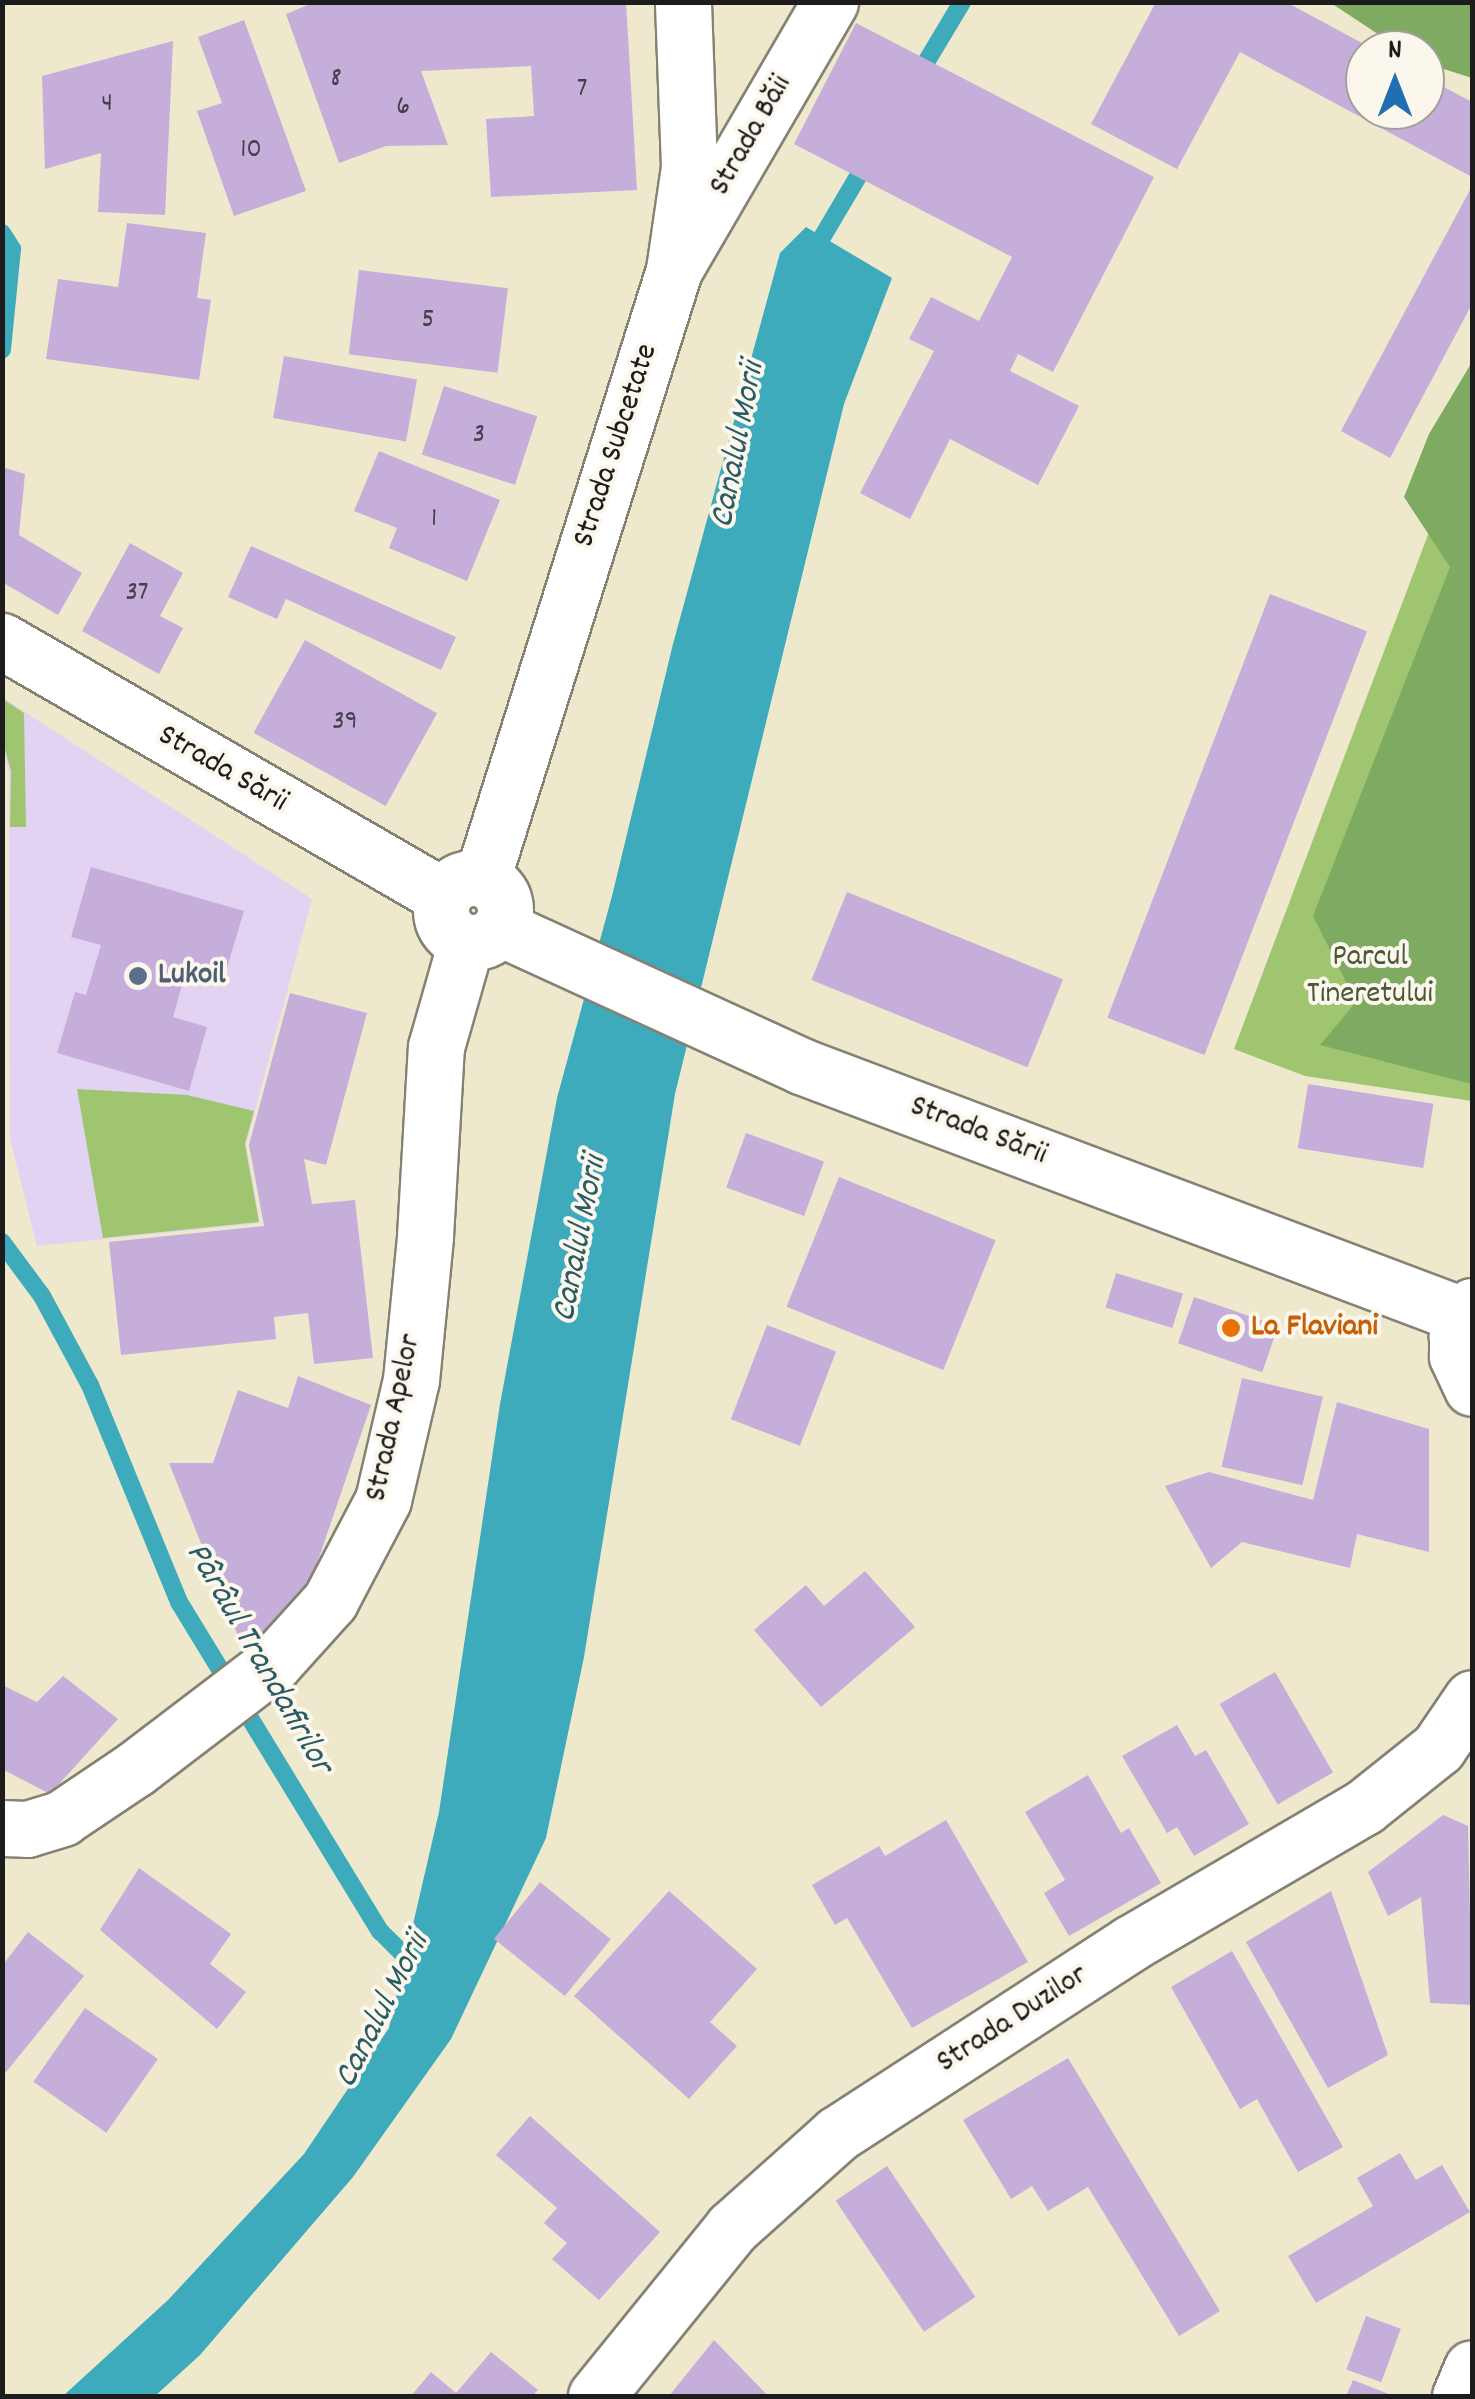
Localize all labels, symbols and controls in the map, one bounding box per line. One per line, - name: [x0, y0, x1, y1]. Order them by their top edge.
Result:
- north arrow: [1345, 30, 1445, 130]
- text: N: [1388, 32, 1402, 72]
- house number: 8: [330, 63, 342, 97]
- street label: Strada Băii: [702, 69, 802, 203]
- house number: 7: [577, 73, 587, 107]
- house number: 4: [101, 88, 113, 122]
- house number: 6: [396, 91, 410, 125]
- house number: 10: [240, 134, 262, 168]
- house number: 5: [422, 304, 434, 338]
- street label: Strada Subcetate: [566, 339, 668, 553]
- water label: Canalul Morii: [702, 359, 776, 531]
- house number: 3: [473, 419, 485, 453]
- house number: 1: [431, 503, 437, 537]
- house number: 37: [125, 577, 149, 611]
- house number: 39: [332, 706, 358, 740]
- street label: Strada Sării: [150, 717, 294, 823]
- park label: Parcul Tineretului: [1307, 940, 1433, 1015]
- place label: Lukoil: [158, 957, 226, 995]
- marker: Lukoil: [127, 965, 149, 987]
- street label: Strada Sării: [904, 1088, 1052, 1176]
- water label: Canalul Morii: [544, 1153, 618, 1325]
- place label: La Flaviani: [1251, 1309, 1378, 1347]
- marker: La Flaviani: [1220, 1317, 1242, 1339]
- street label: Strada Apelor: [359, 1331, 431, 1505]
- water label: Pârâul Trandafirilor: [175, 1536, 341, 1782]
- water label: Canalul Morii: [326, 1927, 440, 2095]
- street label: Strada Duzilor: [930, 1957, 1096, 2083]

